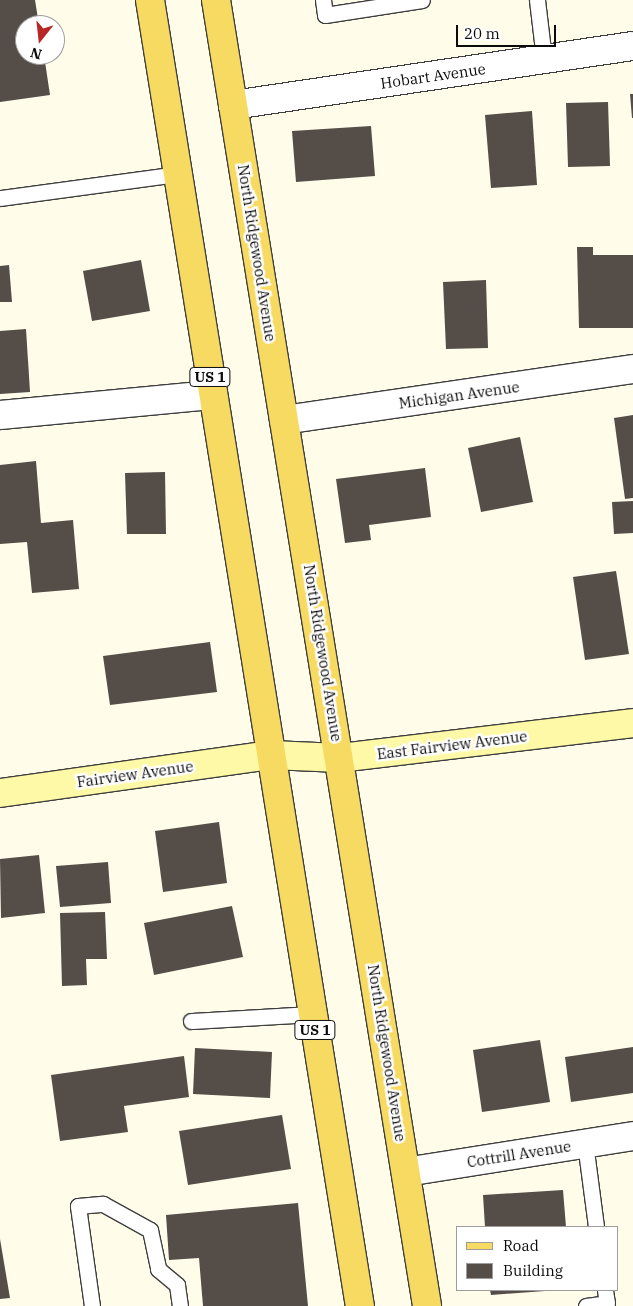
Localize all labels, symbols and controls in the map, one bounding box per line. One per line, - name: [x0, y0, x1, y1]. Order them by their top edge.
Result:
- north arrow: [15, 15, 65, 65]
- scale bar: [458, 15, 558, 47]
- text: 20 m: [464, 24, 500, 43]
- text: N: [28, 43, 44, 64]
- street label: Hobart Avenue: [379, 60, 487, 92]
- street label: North Ridgewood Avenue: [234, 163, 280, 343]
- road number: US 1: [189, 366, 231, 388]
- street label: Michigan Avenue: [397, 378, 521, 412]
- street label: North Ridgewood Avenue: [300, 563, 346, 743]
- street label: East Fairview Avenue: [376, 727, 528, 763]
- street label: Fairview Avenue: [76, 757, 194, 791]
- street label: North Ridgewood Avenue: [364, 963, 410, 1143]
- road number: US 1: [294, 1018, 336, 1042]
- street label: Cottrill Avenue: [466, 1137, 572, 1171]
- legend: [456, 1226, 618, 1291]
- text: Road: [503, 1236, 539, 1255]
- text: Building: [503, 1261, 563, 1280]

